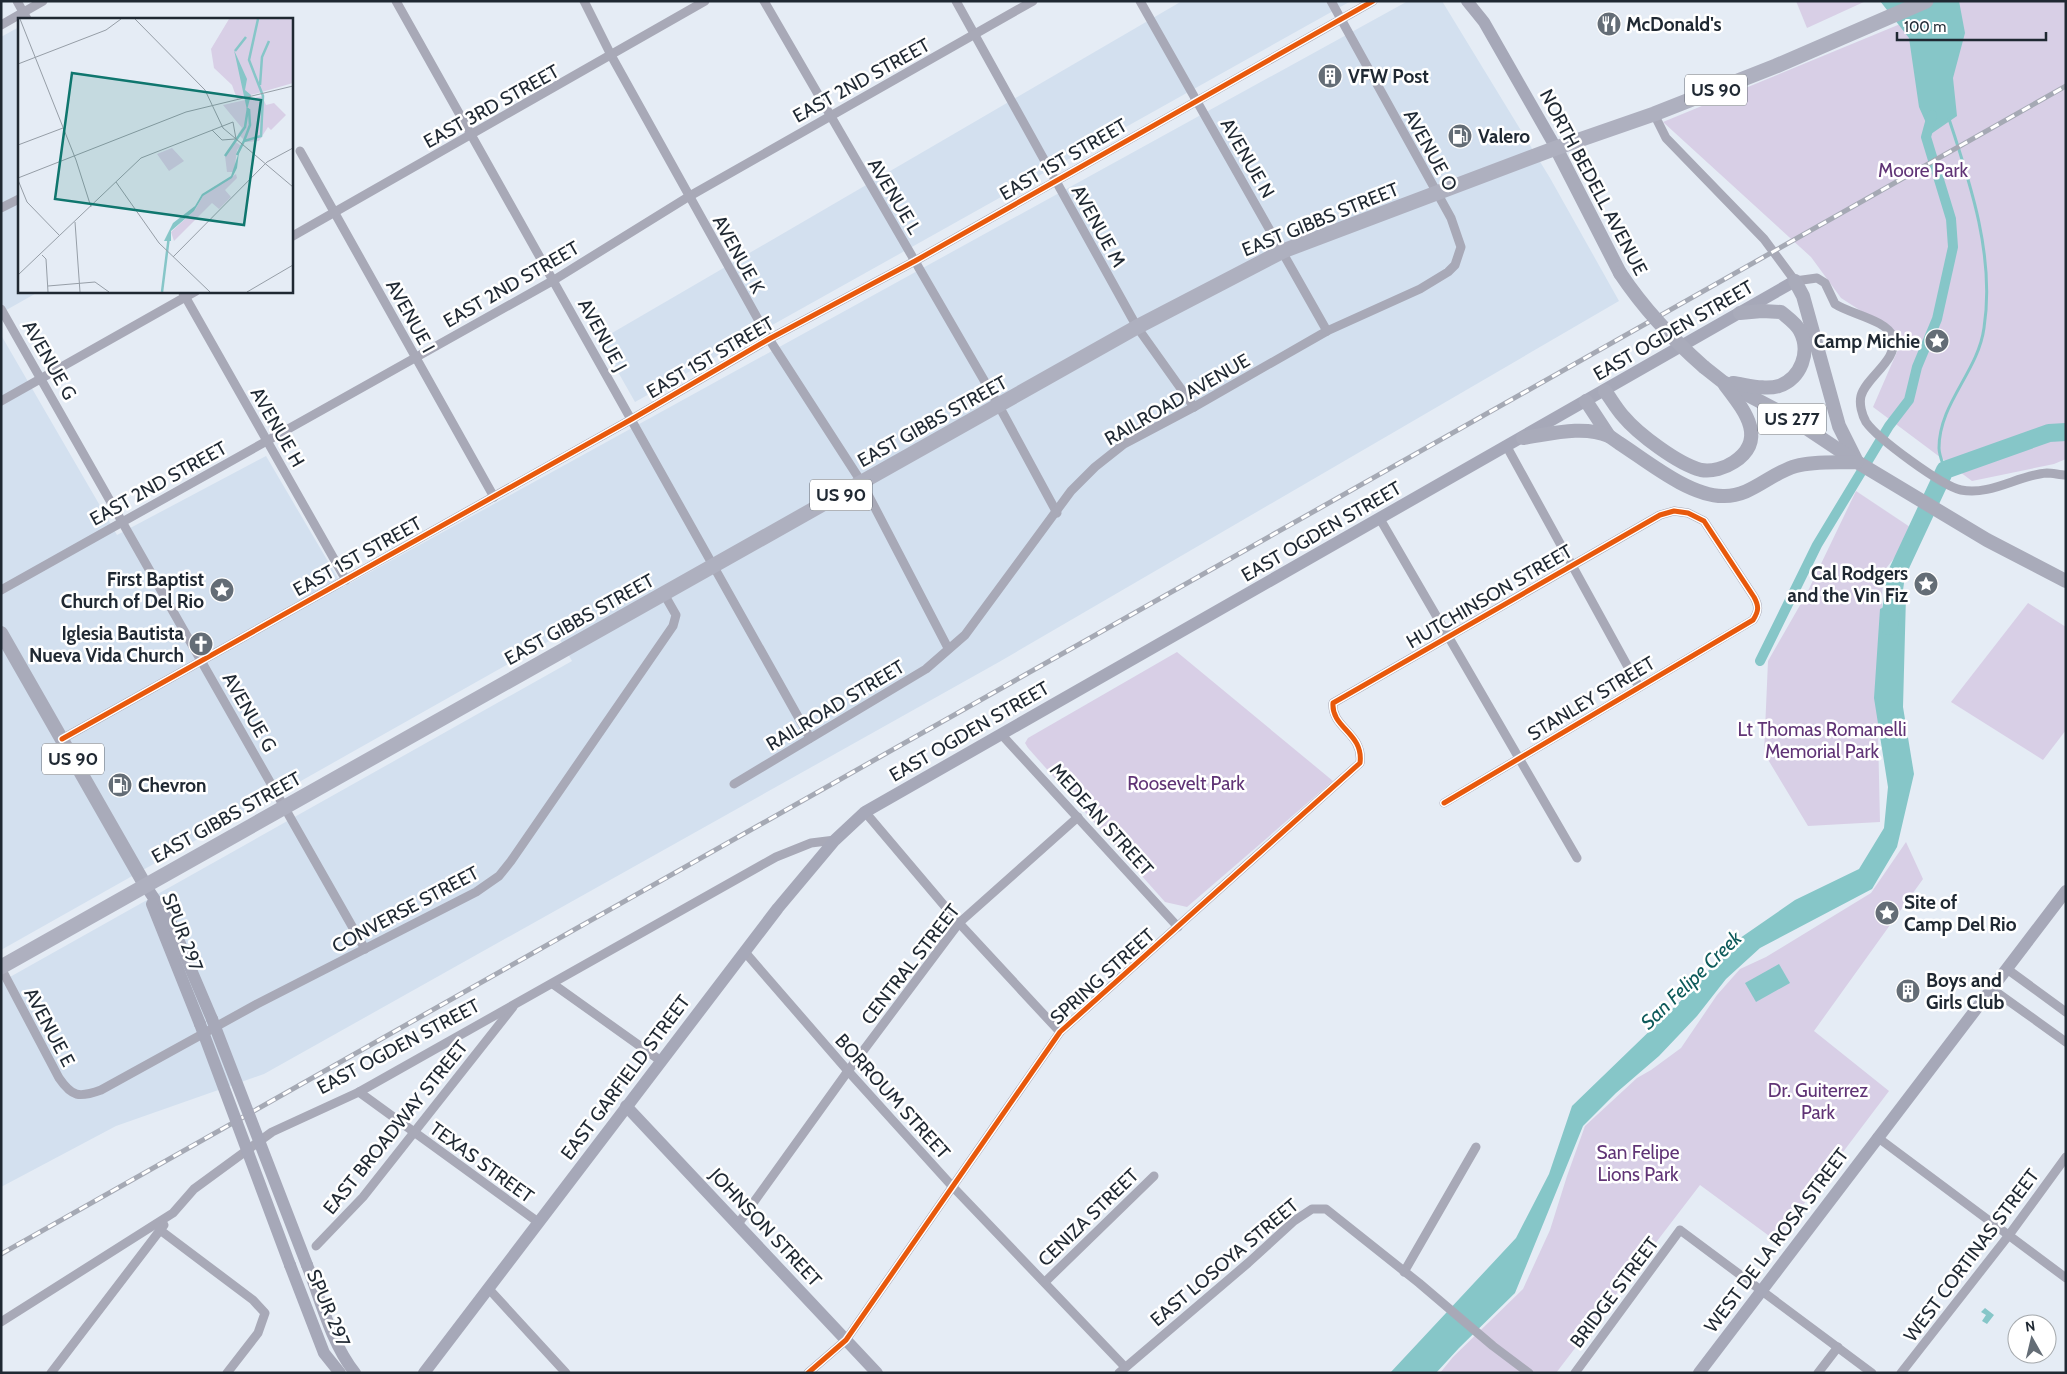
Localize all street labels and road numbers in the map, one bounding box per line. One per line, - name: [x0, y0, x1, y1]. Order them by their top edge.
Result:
- street label: EAST 2ND STREET: [789, 33, 934, 128]
- street label: EAST 3RD STREET: [419, 60, 563, 153]
- road number: US 90: [1685, 74, 1747, 106]
- street label: NORTH BEDELL AVENUE: [1535, 85, 1652, 279]
- street label: AVENUE O: [1399, 106, 1462, 195]
- street label: EAST 1ST STREET: [995, 114, 1131, 205]
- street label: AVENUE N: [1216, 114, 1280, 202]
- street label: AVENUE L: [863, 154, 926, 239]
- street label: EAST GIBBS STREET: [1238, 177, 1402, 261]
- street label: AVENUE M: [1067, 181, 1131, 271]
- street label: AVENUE K: [708, 211, 769, 297]
- street label: EAST 2ND STREET: [439, 236, 583, 333]
- street label: EAST OGDEN STREET: [1589, 275, 1757, 386]
- street label: AVENUE I: [381, 276, 440, 357]
- street label: AVENUE J: [573, 295, 632, 376]
- street label: EAST 1ST STREET: [642, 312, 778, 403]
- street label: AVENUE G: [18, 317, 81, 404]
- street label: RAILROAD AVENUE: [1101, 349, 1254, 450]
- street label: EAST GIBBS STREET: [854, 371, 1011, 472]
- street label: AVENUE H: [246, 383, 310, 471]
- road number: US 277: [1758, 404, 1826, 434]
- street label: EAST 2ND STREET: [86, 436, 231, 531]
- street label: EAST OGDEN STREET: [1237, 476, 1405, 587]
- road number: US 90: [810, 480, 872, 510]
- street label: EAST 1ST STREET: [289, 512, 425, 601]
- street label: HUTCHINSON STREET: [1402, 540, 1576, 653]
- street label: EAST GIBBS STREET: [501, 569, 658, 670]
- street label: STANLEY STREET: [1524, 651, 1659, 745]
- street label: RAILROAD STREET: [762, 655, 908, 756]
- street label: AVENUE G: [218, 669, 281, 756]
- street label: EAST OGDEN STREET: [885, 676, 1053, 787]
- road number: US 90: [42, 744, 104, 774]
- street label: MEDEAN STREET: [1045, 758, 1158, 880]
- street label: EAST GIBBS STREET: [148, 767, 305, 868]
- street label: CONVERSE STREET: [328, 861, 482, 958]
- street label: SPUR 297: [157, 890, 208, 975]
- street label: CENTRAL STREET: [856, 899, 965, 1029]
- street label: SPRING STREET: [1045, 923, 1159, 1029]
- street label: AVENUE E: [19, 984, 80, 1070]
- street label: EAST GARFIELD STREET: [556, 990, 695, 1164]
- street label: EAST OGDEN STREET: [313, 994, 484, 1099]
- street label: BORROUM STREET: [830, 1029, 955, 1164]
- street label: EAST BROADWAY STREET: [318, 1036, 473, 1219]
- street label: TEXAS STREET: [425, 1117, 538, 1208]
- street label: WEST DE LA ROSA STREET: [1699, 1143, 1853, 1337]
- street label: JOHNSON STREET: [704, 1163, 826, 1291]
- street label: CENIZA STREET: [1033, 1164, 1143, 1271]
- street label: WEST CORTINAS STREET: [1899, 1164, 2043, 1346]
- street label: EAST LOSOYA STREET: [1146, 1194, 1303, 1331]
- street label: BRIDGE STREET: [1565, 1232, 1664, 1352]
- street label: SPUR 297: [302, 1266, 355, 1351]

